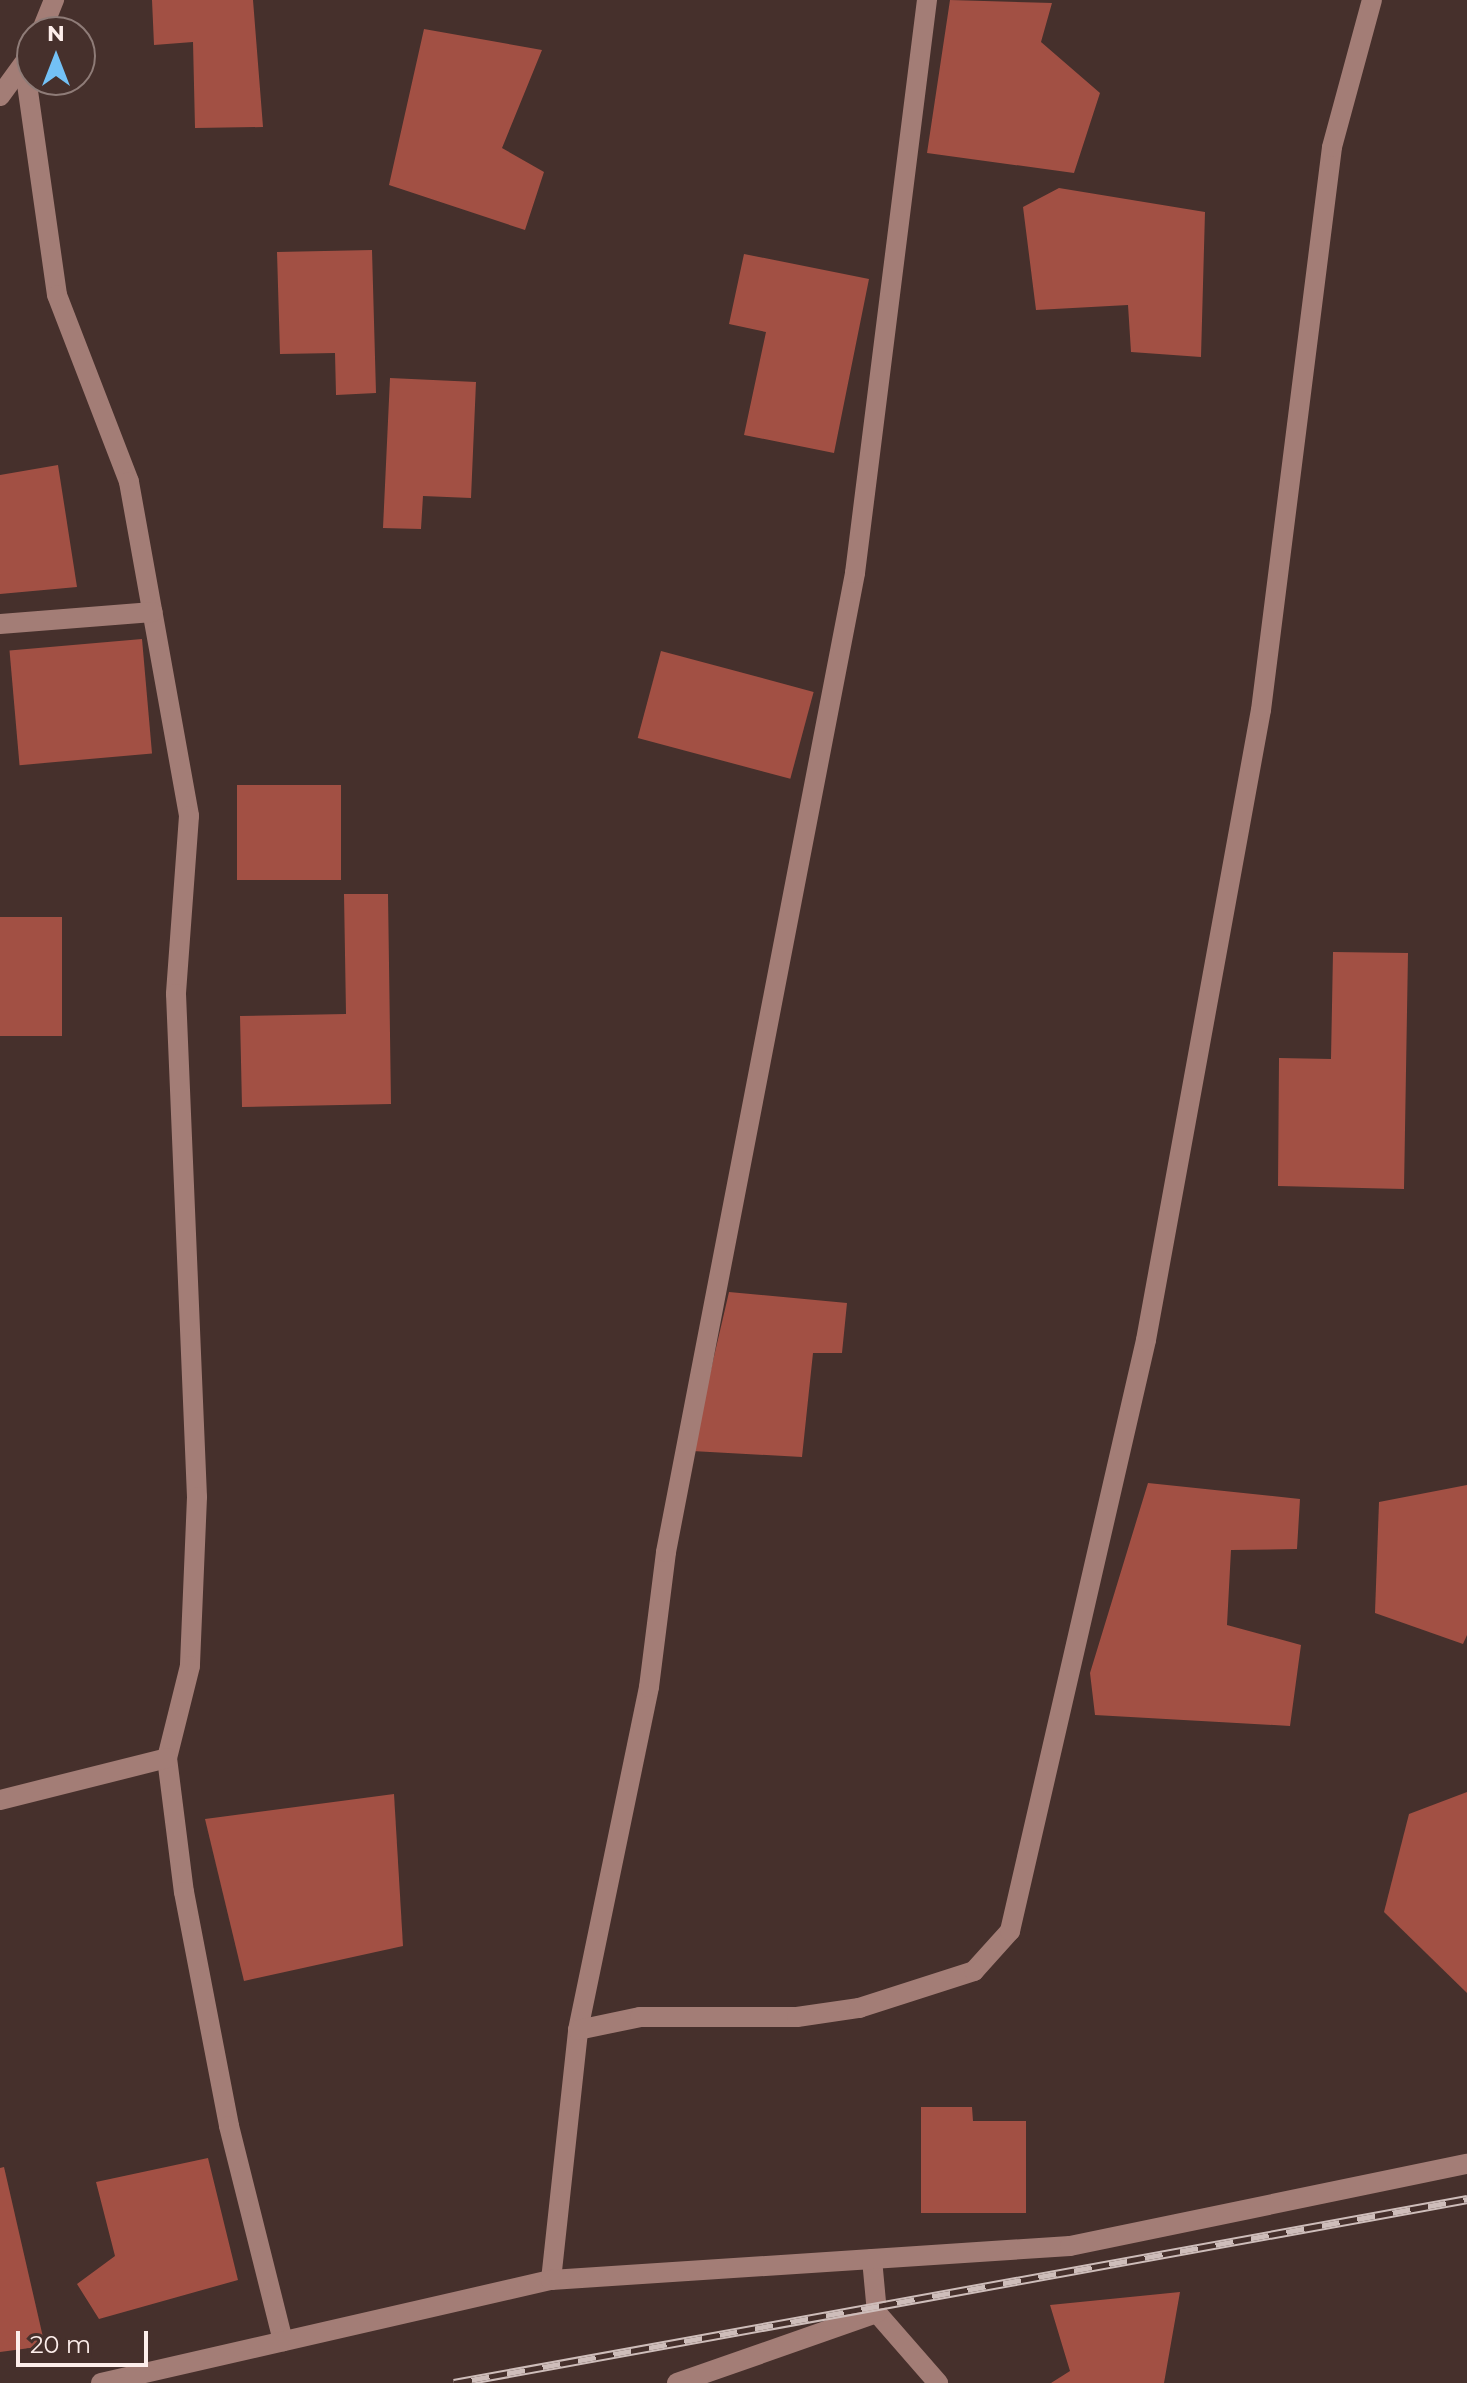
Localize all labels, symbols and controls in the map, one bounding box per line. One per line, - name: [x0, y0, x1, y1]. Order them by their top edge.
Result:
- north arrow: [16, 16, 96, 96]
- text: N: [47, 20, 65, 47]
- scale bar: [20, 2315, 152, 2365]
- text: 20 m: [30, 2330, 91, 2359]

